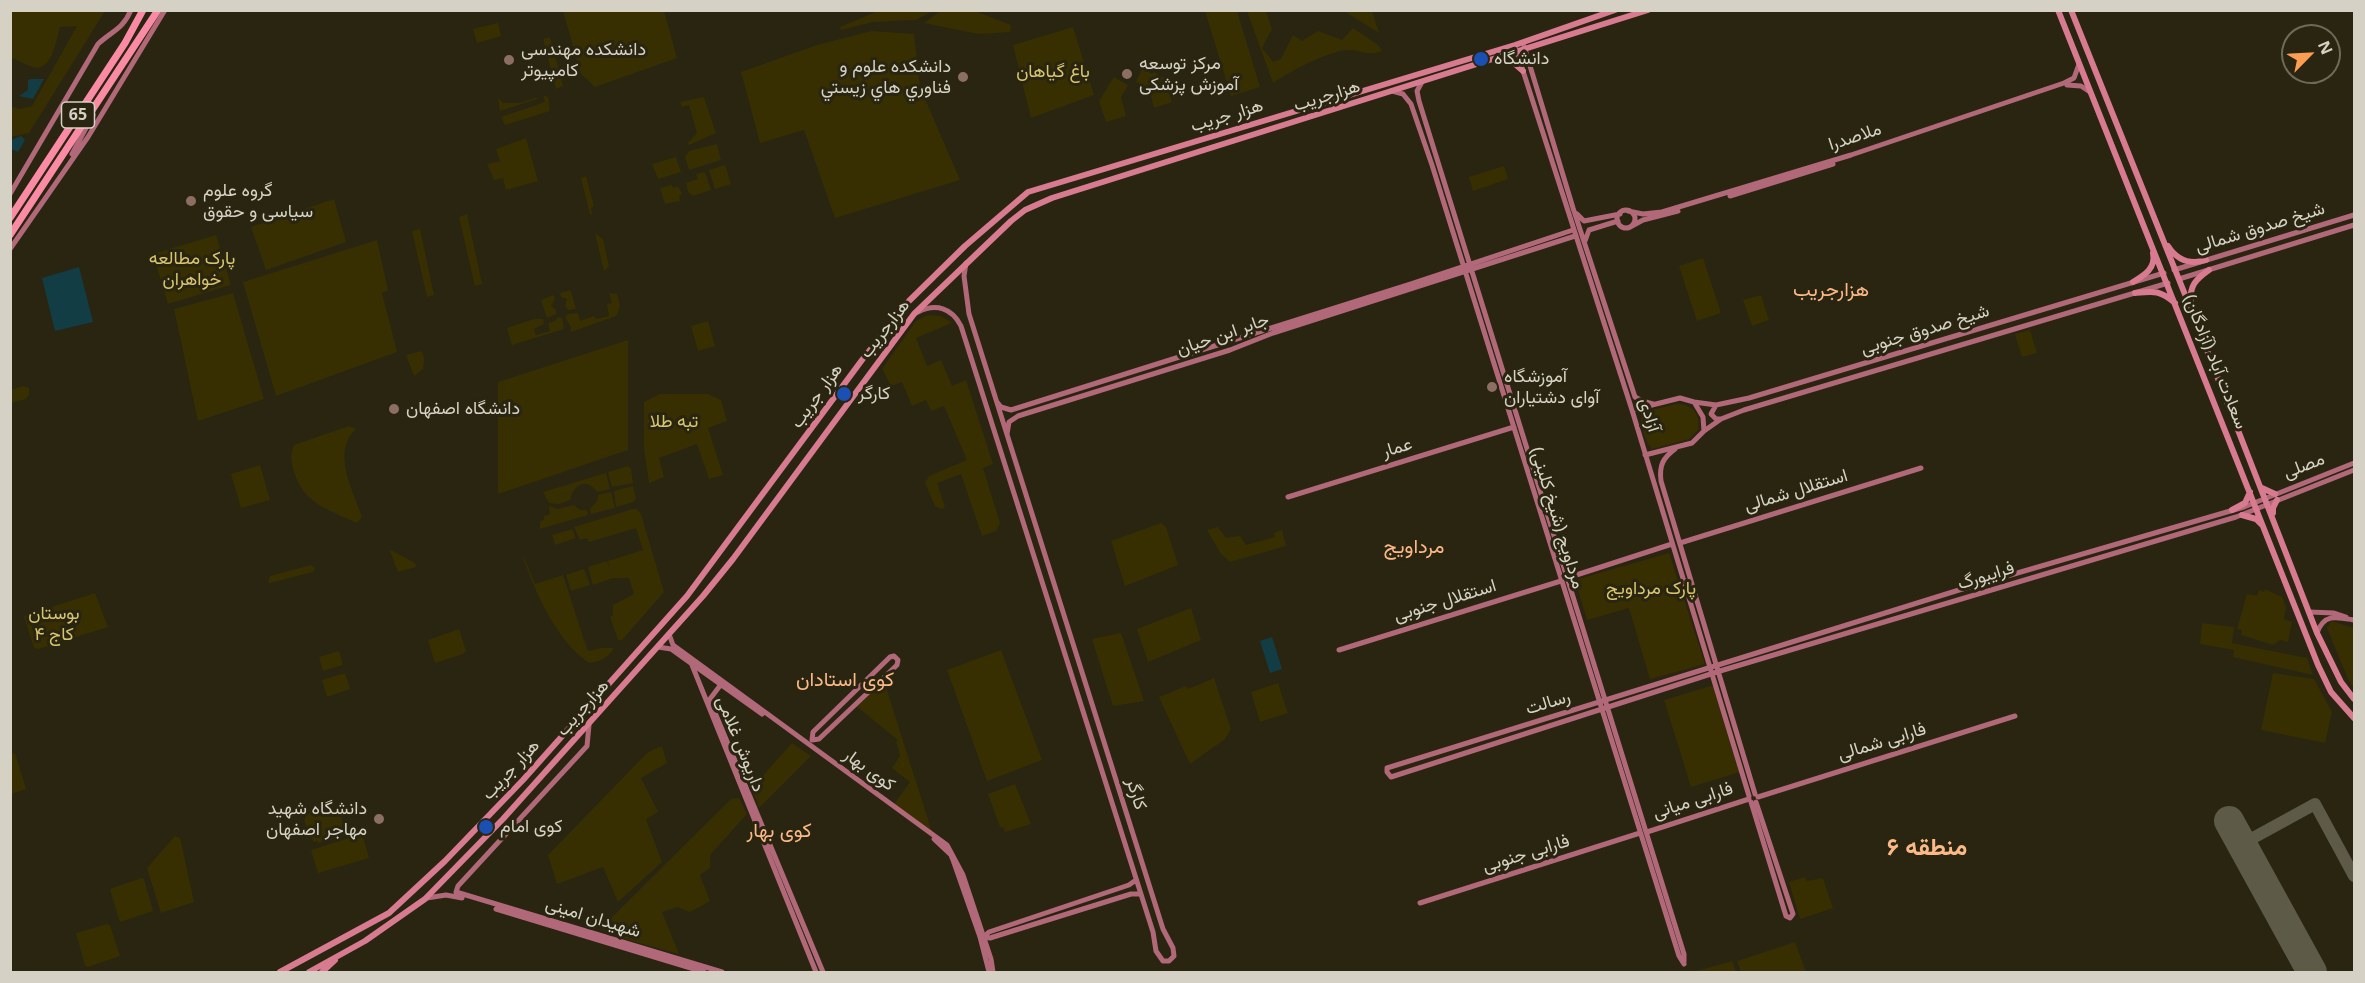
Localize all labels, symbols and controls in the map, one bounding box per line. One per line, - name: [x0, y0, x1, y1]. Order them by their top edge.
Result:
- north arrow: [2281, 24, 2341, 84]
- text: N: [2313, 37, 2338, 58]
- place label: دانشکده مهندسی کامپیوتر: [521, 39, 646, 82]
- place label: دانشگاه: [1494, 48, 1549, 70]
- marker: دانشگاه: [1472, 50, 1490, 68]
- marker: دانشکده مهندسی کامپیوتر: [502, 53, 516, 67]
- place label: مرکز توسعه آموزش پزشکی: [1139, 53, 1238, 96]
- place label: دانشکده علوم و فناوري هاي زيستي: [821, 56, 951, 98]
- park label: باغ گیاهان: [1016, 61, 1090, 83]
- marker: مرکز توسعه آموزش پزشکی: [1120, 67, 1134, 81]
- marker: دانشکده علوم و فناوري هاي زيستي: [956, 70, 970, 84]
- street label: هزارجریب: [1291, 76, 1363, 116]
- street label: هزار جریب: [1188, 95, 1266, 137]
- road number: 65: [62, 102, 94, 128]
- street label: ملاصدرا: [1826, 118, 1884, 156]
- place label: گروه علوم سیاسی و حقوق: [203, 180, 313, 222]
- marker: گروه علوم سیاسی و حقوق: [184, 194, 198, 208]
- street label: شیخ صدوق شمالی: [2192, 198, 2328, 258]
- park label: پارک مطالعه خواهران: [149, 248, 235, 290]
- district label: هزارجریب: [1793, 278, 1869, 302]
- street label: سعادت آباد (آزادگان): [2178, 292, 2252, 432]
- street label: هزارجریب: [855, 295, 915, 363]
- street label: شیخ صدوق جنوبی: [1858, 300, 1992, 360]
- street label: جابر ابن حیان: [1174, 309, 1272, 361]
- street label: هزار جریب: [786, 359, 848, 433]
- place label: آموزشگاه آوای دشتیاران: [1504, 366, 1600, 409]
- marker: آموزشگاه آوای دشتیاران: [1485, 380, 1499, 394]
- place label: کارگر: [858, 383, 890, 405]
- marker: کارگر: [835, 385, 853, 403]
- street label: آزادی: [1634, 395, 1664, 435]
- place label: دانشگاه اصفهان: [406, 398, 520, 420]
- marker: دانشگاه اصفهان: [387, 402, 401, 416]
- park label: تبه طلا: [650, 411, 698, 433]
- street label: عمار: [1379, 433, 1415, 463]
- street label: مرداویج (شیخ کلینی): [1525, 444, 1589, 592]
- street label: مصلی: [2280, 448, 2328, 484]
- street label: استقلال شمالی: [1742, 465, 1850, 517]
- district label: مرداویج: [1384, 535, 1444, 559]
- street label: فرایبورگ: [1955, 557, 2017, 595]
- street label: استقلال جنوبی: [1391, 575, 1499, 627]
- park label: پارک مرداویج: [1606, 578, 1696, 600]
- park label: بوستان کاج ۴: [28, 603, 80, 646]
- district label: کوی استادان: [796, 668, 894, 692]
- street label: هزارجریب: [552, 675, 614, 741]
- street label: رسالت: [1523, 686, 1573, 720]
- street label: داریوش غلامی: [711, 693, 769, 795]
- street label: فارابی شمالی: [1835, 718, 1929, 766]
- street label: هزار جریب: [478, 735, 544, 805]
- street label: کوی بهار: [839, 744, 899, 796]
- street label: کارگر: [1121, 775, 1151, 813]
- street label: فارابی میانی: [1650, 778, 1736, 824]
- place label: دانشگاه شهید مهاجر اصفهان: [266, 798, 367, 840]
- marker: دانشگاه شهید مهاجر اصفهان: [372, 812, 386, 826]
- place label: کوی امام: [500, 816, 563, 838]
- marker: کوی امام: [477, 818, 495, 836]
- district label: کوی بهار: [746, 819, 812, 843]
- street label: فارابی جنوبی: [1480, 830, 1572, 878]
- district label: منطقه ۶: [1887, 834, 1967, 862]
- street label: شهیدان امینی: [543, 893, 643, 943]

